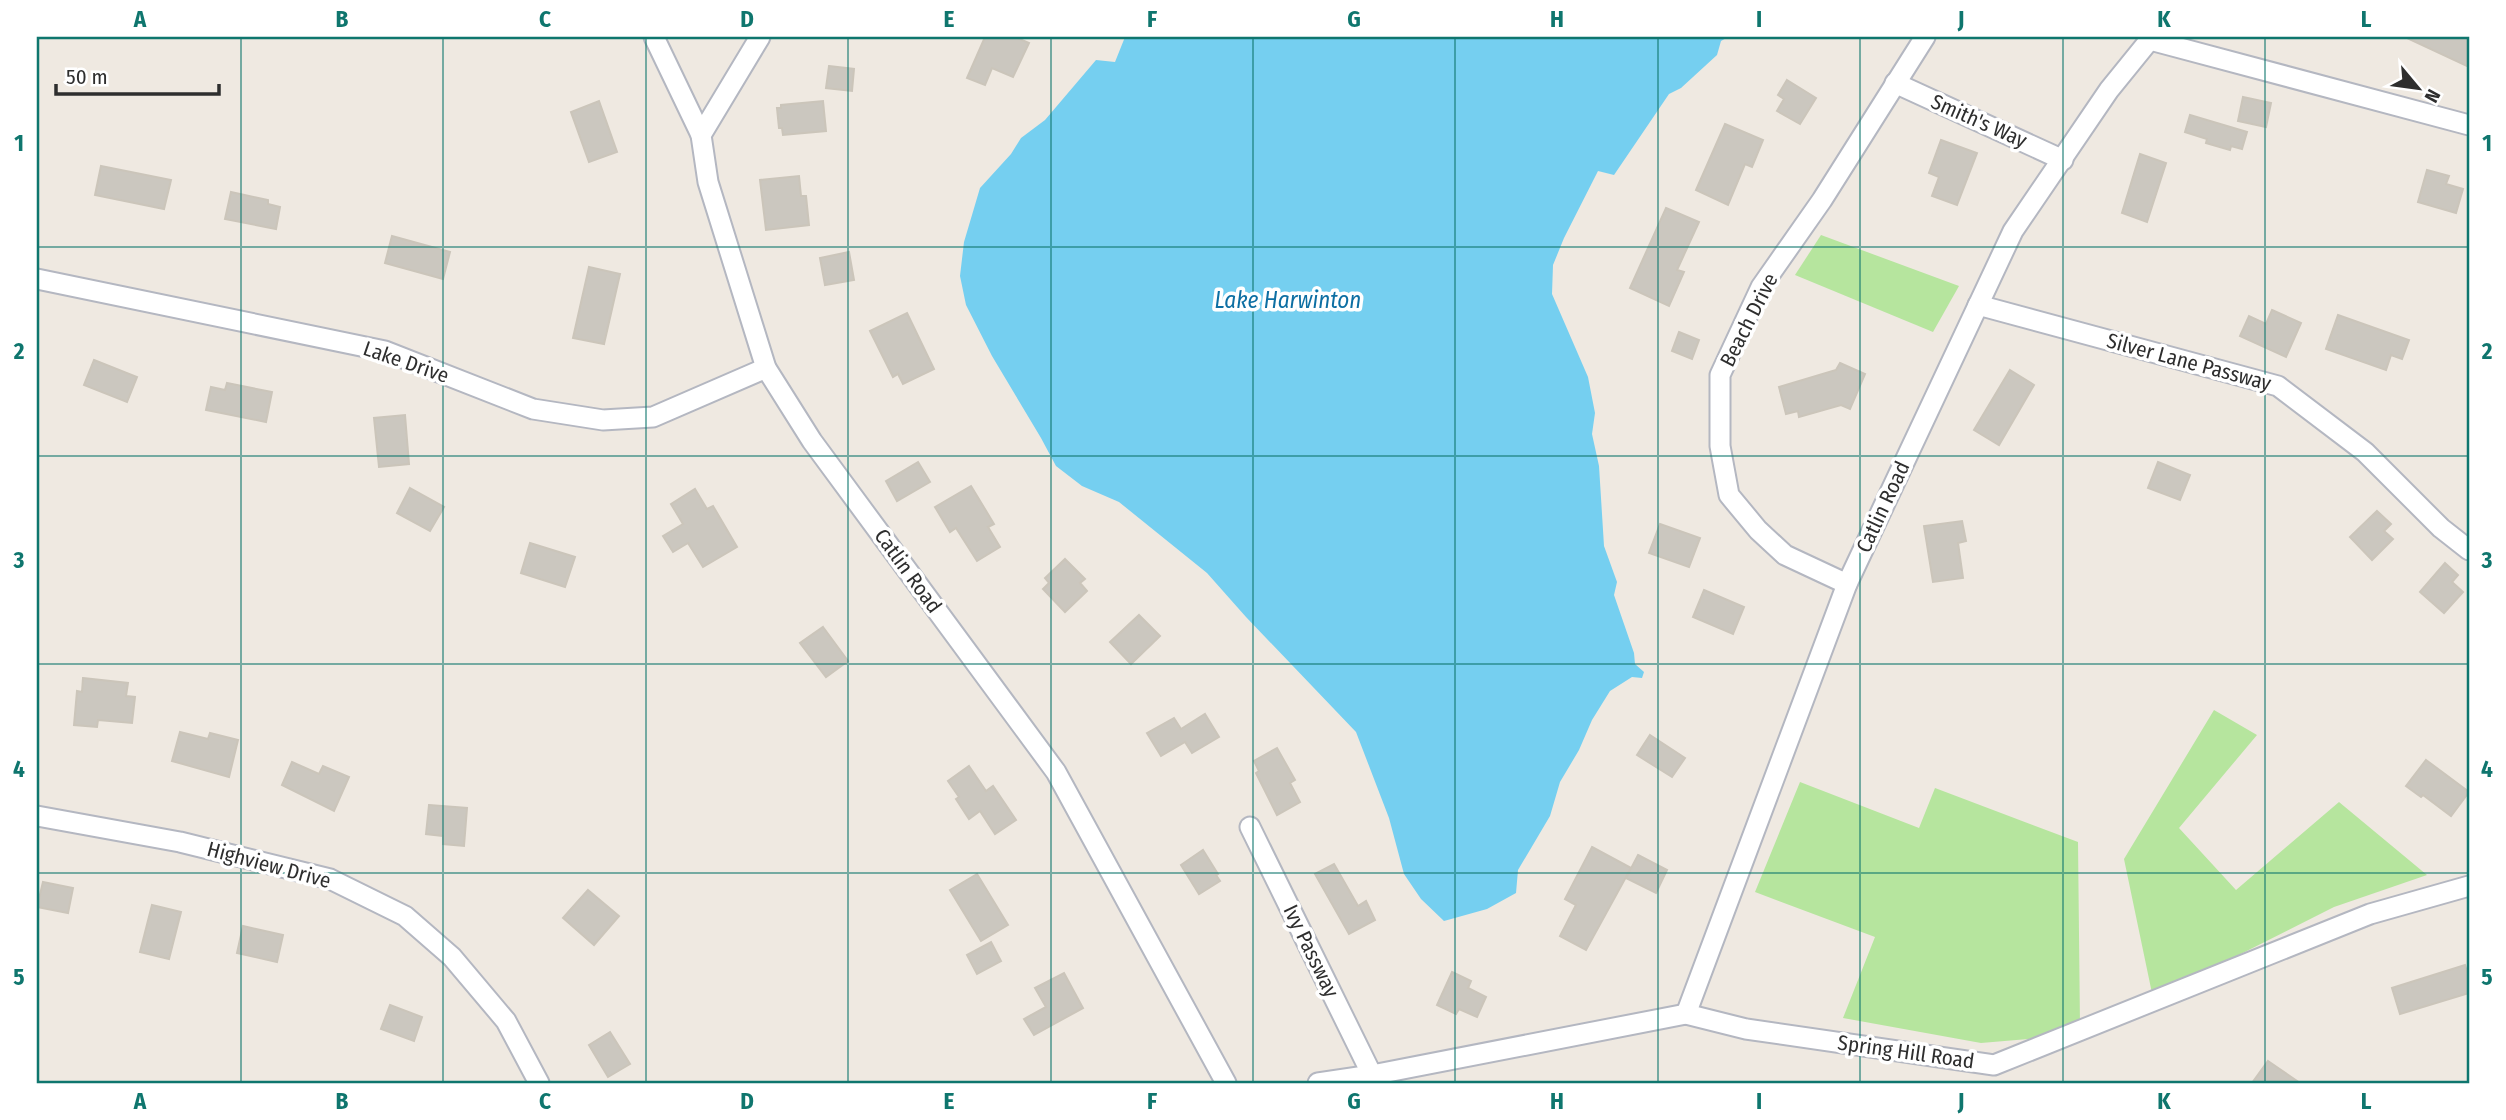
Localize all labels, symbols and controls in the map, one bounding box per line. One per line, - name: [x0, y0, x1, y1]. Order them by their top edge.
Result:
- text: A: [133, 5, 147, 33]
- text: B: [336, 5, 349, 33]
- text: C: [539, 5, 551, 33]
- text: D: [740, 5, 754, 33]
- text: E: [944, 5, 955, 33]
- text: F: [1147, 5, 1157, 33]
- text: G: [1347, 5, 1361, 33]
- text: H: [1550, 5, 1564, 33]
- text: I: [1756, 5, 1762, 33]
- text: J: [1957, 5, 1964, 33]
- text: K: [2157, 5, 2171, 33]
- text: L: [2361, 5, 2372, 33]
- scale bar: [56, 52, 219, 96]
- north arrow: [2384, 52, 2454, 122]
- text: 50 m: [66, 64, 108, 90]
- text: N: [2420, 85, 2445, 107]
- street label: Smith's Way: [1927, 88, 2031, 154]
- text: 1: [14, 129, 24, 157]
- text: 1: [2482, 129, 2492, 157]
- street label: Beach Drive: [1714, 269, 1784, 371]
- water label: Lake Harwinton: [1215, 286, 1361, 314]
- street label: Silver Lane Passway: [2104, 328, 2275, 397]
- street label: Lake Drive: [360, 335, 452, 389]
- text: 2: [13, 337, 25, 365]
- text: 2: [2481, 337, 2493, 365]
- street label: Catlin Road: [1851, 457, 1915, 557]
- street label: Catlin Road: [869, 524, 947, 618]
- text: 3: [13, 546, 25, 574]
- text: 3: [2481, 546, 2493, 574]
- text: 4: [13, 755, 25, 783]
- text: 4: [2481, 755, 2493, 783]
- street label: Highview Drive: [204, 836, 334, 894]
- street label: Ivy Passway: [1277, 901, 1345, 1002]
- text: 5: [13, 963, 25, 991]
- text: 5: [2481, 963, 2493, 991]
- street label: Spring Hill Road: [1836, 1030, 1976, 1074]
- text: A: [133, 1087, 147, 1115]
- text: B: [336, 1087, 349, 1115]
- text: C: [539, 1087, 551, 1115]
- text: D: [740, 1087, 754, 1115]
- text: E: [944, 1087, 955, 1115]
- text: F: [1147, 1087, 1157, 1115]
- text: G: [1347, 1087, 1361, 1115]
- text: H: [1550, 1087, 1564, 1115]
- text: I: [1756, 1087, 1762, 1115]
- text: J: [1957, 1087, 1964, 1115]
- text: K: [2157, 1087, 2171, 1115]
- text: L: [2361, 1087, 2372, 1115]

